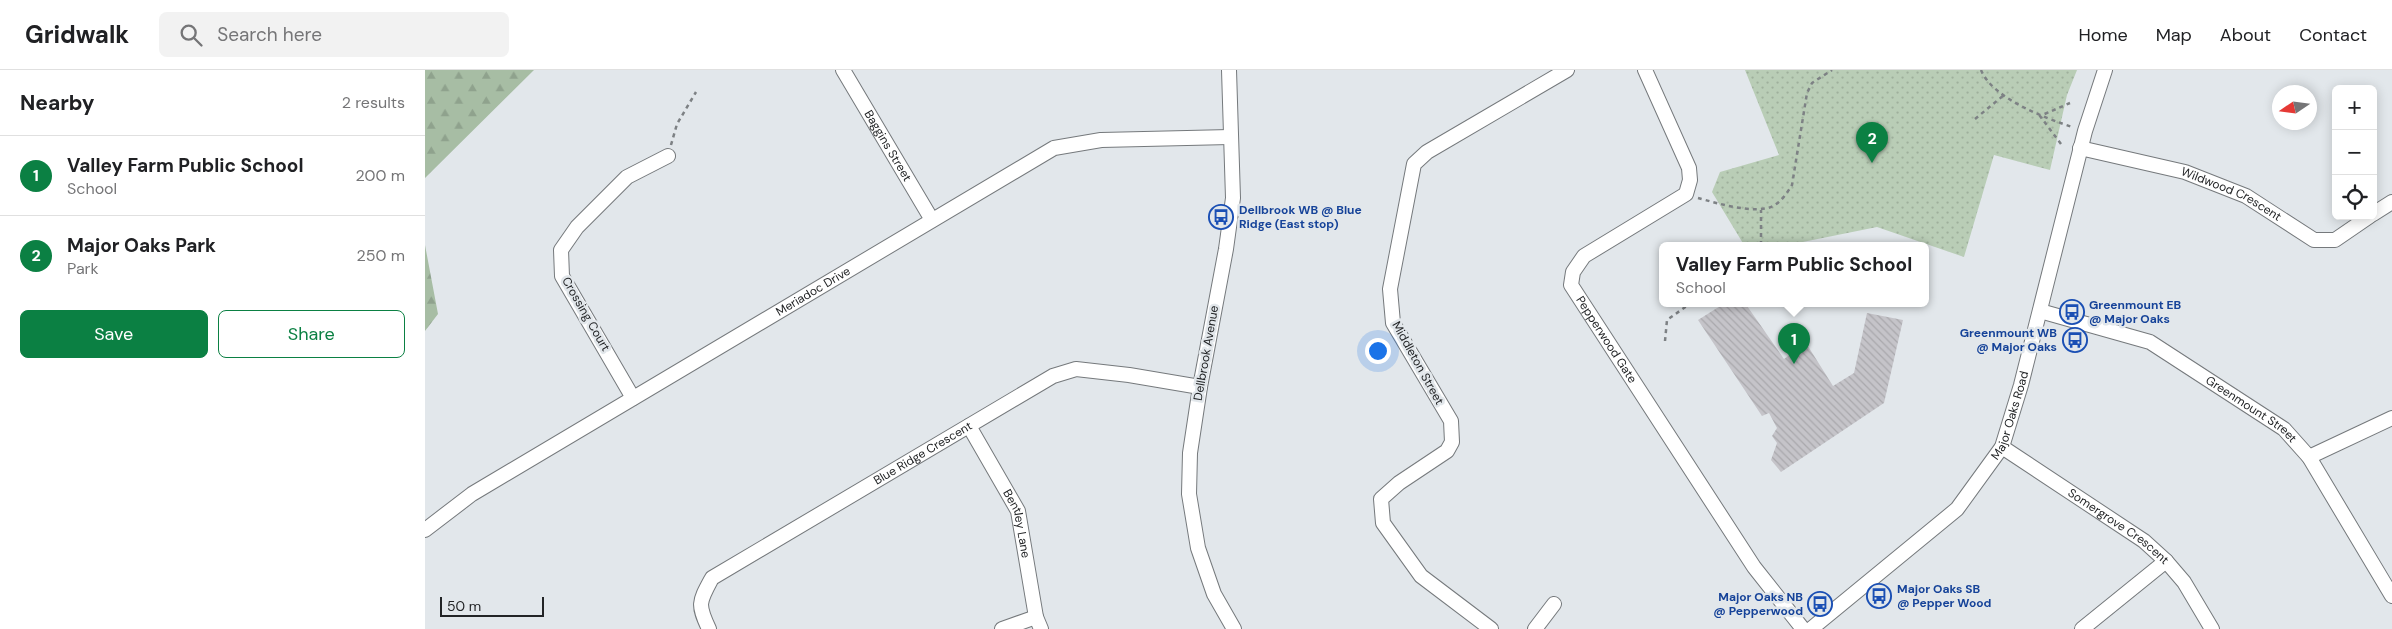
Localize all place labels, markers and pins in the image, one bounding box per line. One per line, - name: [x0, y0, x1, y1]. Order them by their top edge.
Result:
- pin: 2: [1856, 122, 1888, 163]
- place label: Dellbrook WB @ Blue Ridge (East stop): [1239, 202, 1362, 232]
- bus stop icon: Dellbrook WB @ Blue Ridge (East stop): [1208, 204, 1234, 230]
- place label: Greenmount EB @ Major Oaks: [2089, 297, 2181, 327]
- bus stop icon: Greenmount EB @ Major Oaks: [2059, 299, 2085, 325]
- pin: 1: [1778, 323, 1810, 364]
- place label: Greenmount WB @ Major Oaks: [1960, 325, 2057, 355]
- bus stop icon: Greenmount WB @ Major Oaks: [2062, 327, 2088, 353]
- place label: Major Oaks SB @ Pepper Wood: [1897, 581, 1992, 611]
- bus stop icon: Major Oaks SB @ Pepper Wood: [1866, 583, 1892, 609]
- place label: Major Oaks NB @ Pepperwood: [1713, 589, 1803, 619]
- bus stop icon: Major Oaks NB @ Pepperwood: [1807, 591, 1833, 617]

